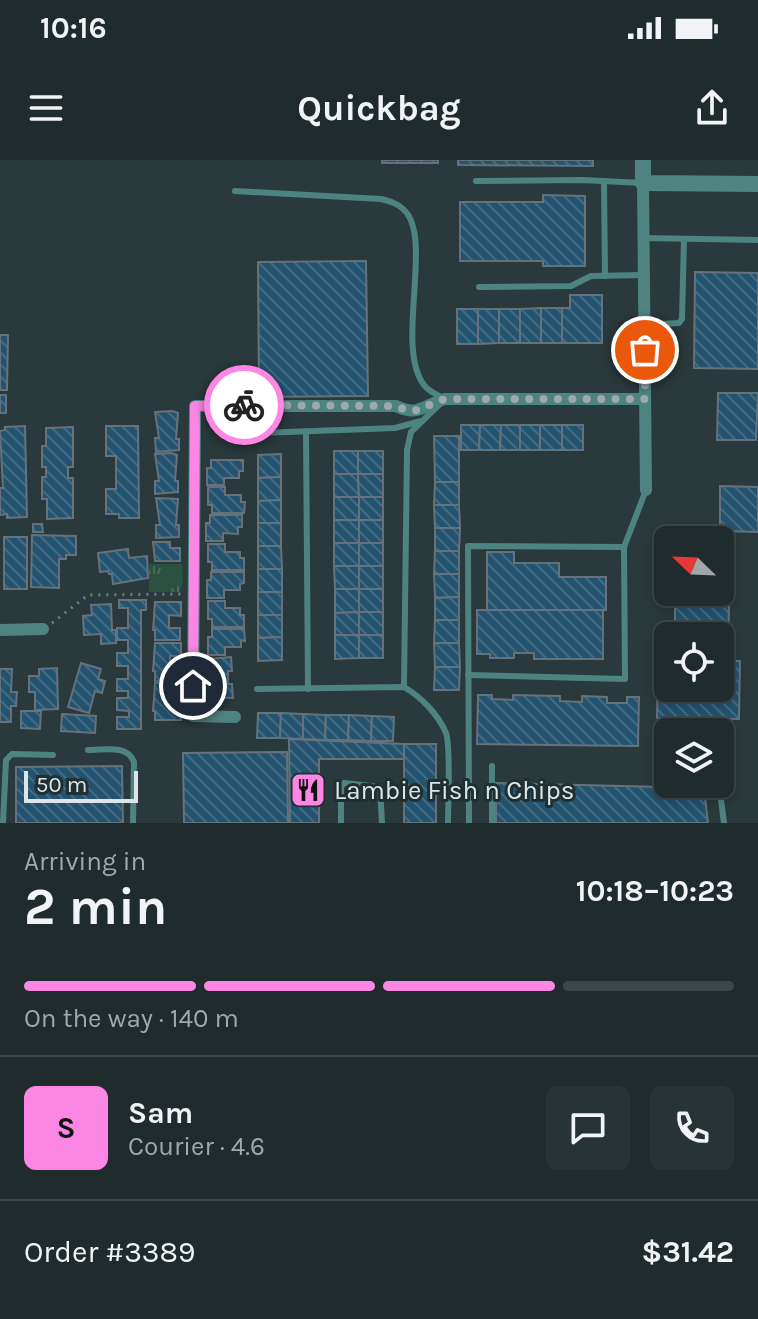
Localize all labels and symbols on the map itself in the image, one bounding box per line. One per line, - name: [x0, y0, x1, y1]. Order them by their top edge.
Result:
- pin: [611, 316, 679, 384]
- courier: [204, 365, 284, 445]
- north arrow: [654, 526, 734, 606]
- pin: [159, 652, 227, 720]
- scale bar: [24, 767, 138, 803]
- restaurant icon: Lambie Fish n Chips: [289, 771, 327, 809]
- place label: Lambie Fish n Chips: [334, 775, 574, 806]

